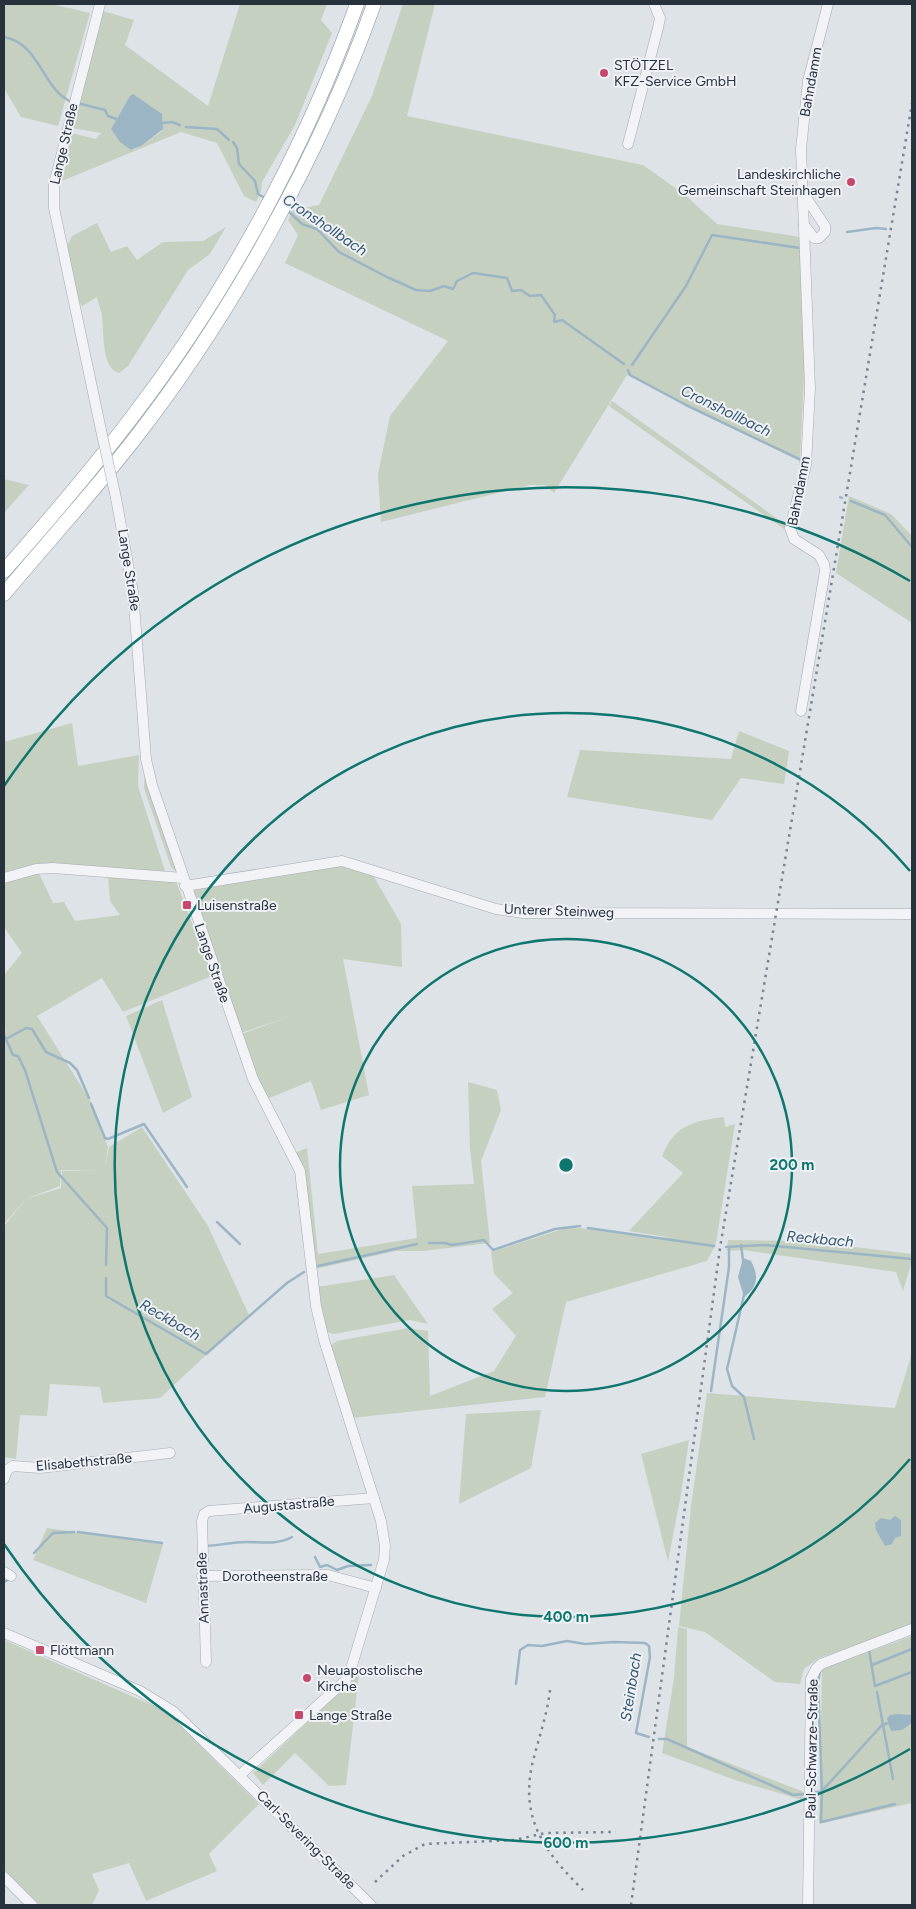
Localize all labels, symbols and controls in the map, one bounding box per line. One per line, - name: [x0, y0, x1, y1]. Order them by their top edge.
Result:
- street label: Bahndamm: [797, 46, 826, 118]
- place label: STÖTZEL KFZ-Service GmbH: [614, 57, 736, 90]
- marker: STÖTZEL KFZ-Service GmbH: [598, 67, 610, 79]
- street label: Lange Straße: [46, 101, 82, 186]
- place label: Landeskirchliche Gemeinschaft Steinhagen: [678, 166, 841, 199]
- marker: Landeskirchliche Gemeinschaft Steinhagen: [845, 176, 857, 188]
- water label: Cronshollbach: [279, 190, 371, 260]
- water label: Cronshollbach: [678, 381, 774, 441]
- street label: Bahndamm: [784, 455, 814, 527]
- street label: Lange Straße: [114, 528, 144, 613]
- place label: Luisenstraße: [197, 897, 277, 914]
- marker: Luisenstraße: [181, 899, 193, 911]
- street label: Unterer Steinweg: [504, 901, 614, 921]
- street label: Lange Straße: [190, 921, 234, 1005]
- centre of rings: [557, 1156, 575, 1174]
- text: 200 m: [770, 1156, 814, 1174]
- water label: Reckbach: [786, 1227, 854, 1251]
- water label: Reckbach: [136, 1295, 204, 1345]
- street label: Elisabethstraße: [35, 1449, 133, 1475]
- street label: Augustastraße: [243, 1493, 336, 1517]
- street label: Annastraße: [193, 1552, 213, 1624]
- street label: Dorotheenstraße: [222, 1568, 328, 1585]
- text: 400 m: [543, 1608, 589, 1626]
- place label: Flöttmann: [50, 1642, 114, 1659]
- marker: Flöttmann: [34, 1644, 46, 1656]
- water label: Steinbach: [617, 1651, 645, 1723]
- place label: Neuapostolische Kirche: [317, 1662, 423, 1695]
- marker: Neuapostolische Kirche: [301, 1672, 313, 1684]
- street label: Paul-Schwarze-Straße: [802, 1678, 822, 1819]
- place label: Lange Straße: [309, 1707, 392, 1724]
- marker: Lange Straße: [293, 1709, 305, 1721]
- street label: Carl-Severing-Straße: [253, 1787, 359, 1893]
- text: 600 m: [544, 1834, 588, 1852]

